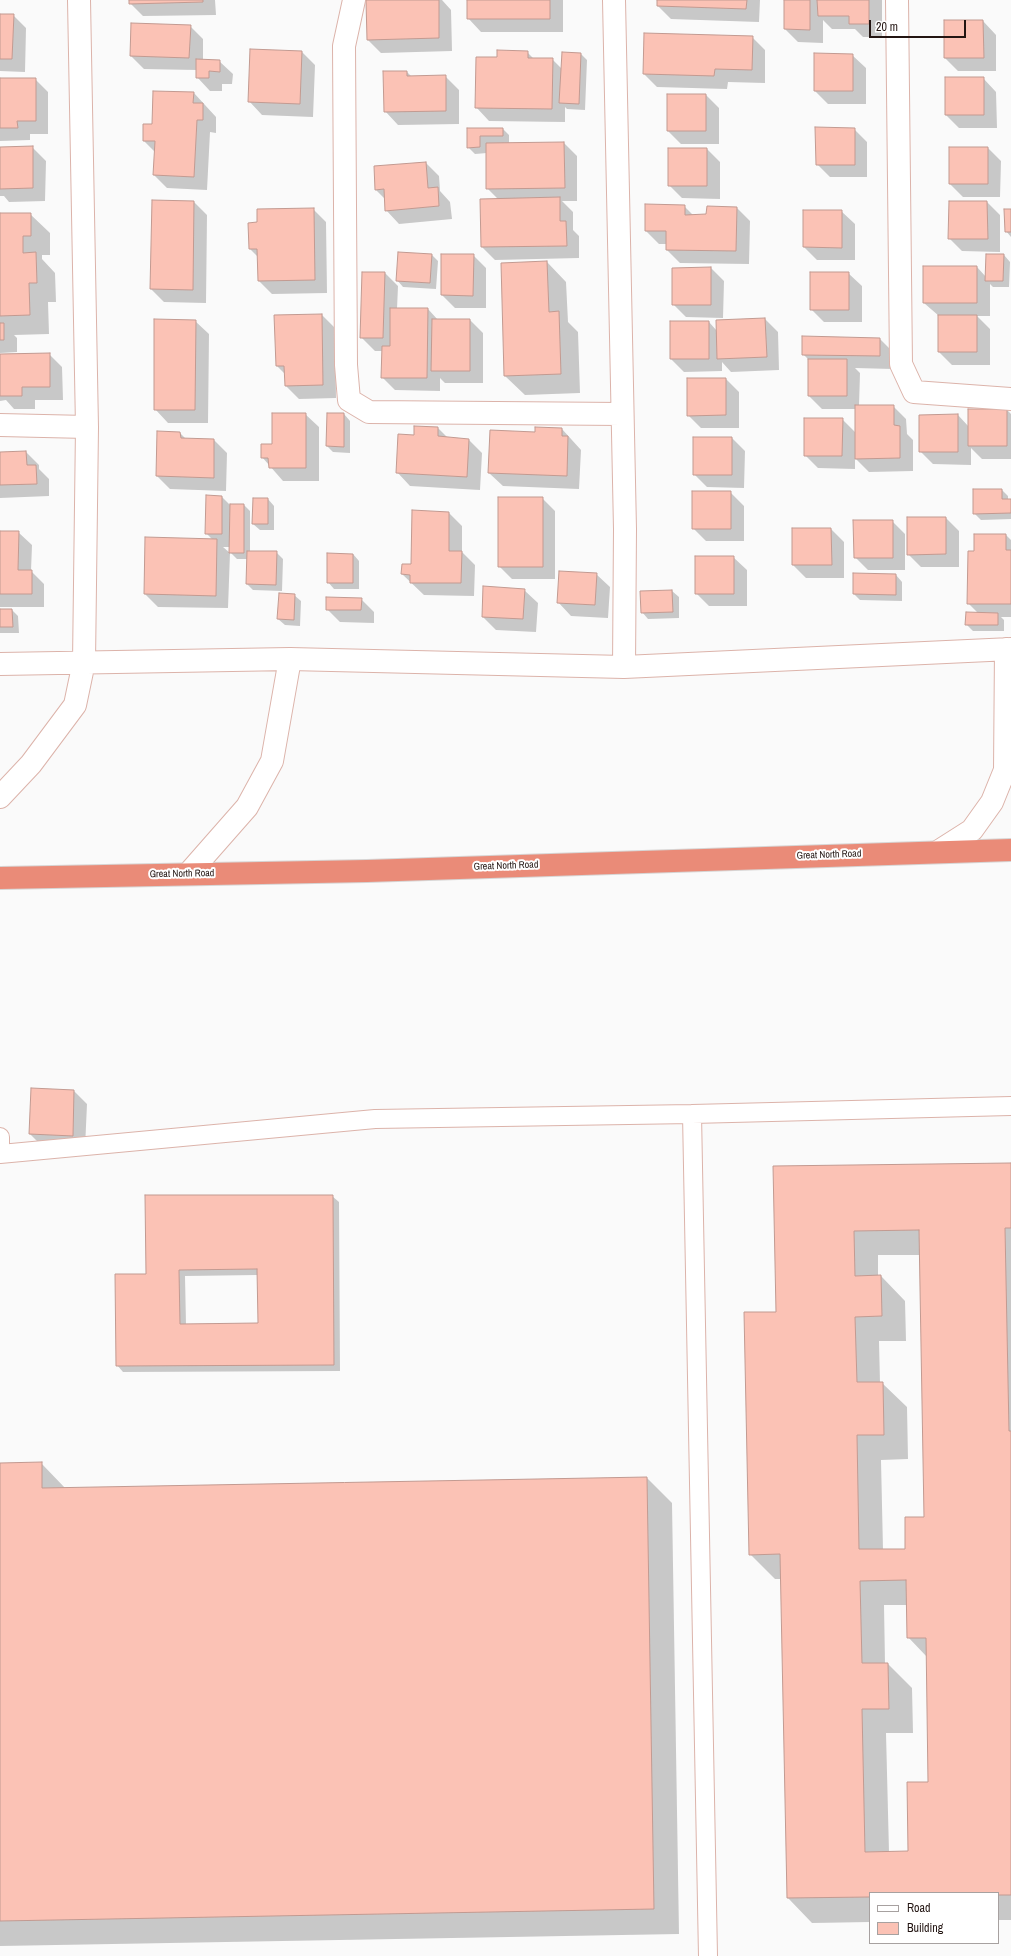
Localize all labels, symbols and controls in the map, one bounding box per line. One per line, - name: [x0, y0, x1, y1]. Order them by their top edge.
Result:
- scale bar: [871, 12, 968, 38]
- text: 20 m: [876, 19, 898, 35]
- street label: Great North Road: [796, 848, 862, 862]
- street label: Great North Road: [473, 859, 539, 873]
- street label: Great North Road: [150, 867, 214, 881]
- legend: [869, 1892, 999, 1944]
- text: Road: [907, 1900, 931, 1916]
- text: Building: [907, 1920, 943, 1936]

